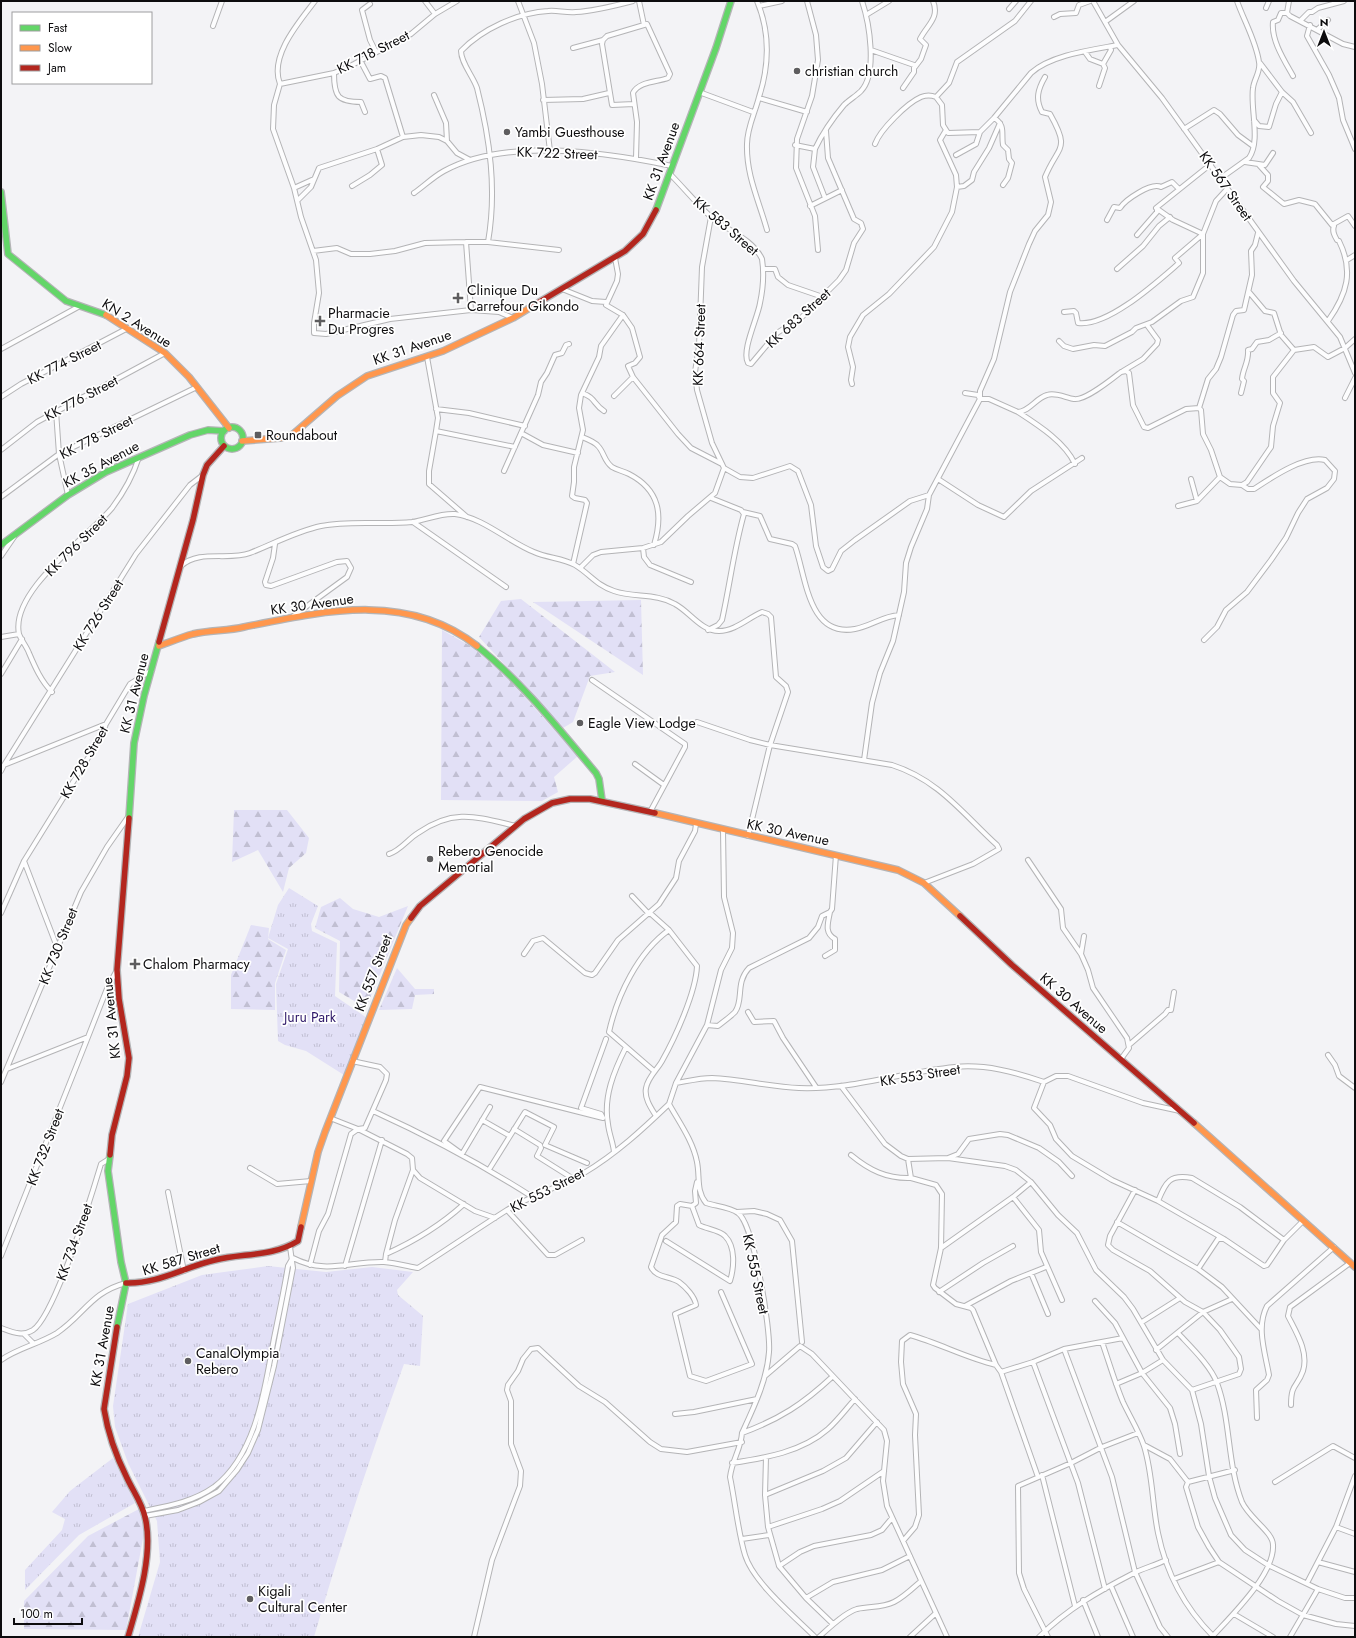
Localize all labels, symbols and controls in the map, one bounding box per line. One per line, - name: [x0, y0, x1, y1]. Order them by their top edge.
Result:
- legend: [12, 12, 152, 84]
- north arrow: [1304, 12, 1344, 52]
- text: N: [1320, 14, 1328, 30]
- text: Fast: [48, 19, 67, 37]
- street label: KK 718 Street: [333, 25, 413, 79]
- text: Slow: [48, 39, 73, 57]
- text: Jam: [46, 59, 66, 77]
- place label: christian church: [805, 61, 898, 81]
- marker: christian church: [792, 66, 802, 76]
- street label: KK 31 Avenue: [638, 119, 684, 203]
- place label: Yambi Guesthouse: [515, 122, 625, 142]
- marker: Yambi Guesthouse: [502, 127, 512, 137]
- street label: KK 722 Street: [516, 142, 598, 164]
- street label: KK 567 Street: [1195, 147, 1258, 225]
- street label: KK 583 Street: [689, 192, 764, 260]
- place label: Clinique Du Carrefour Gikondo: [467, 280, 579, 316]
- street label: KK 683 Street: [761, 283, 835, 353]
- marker: Clinique Du Carrefour Gikondo: [452, 292, 464, 304]
- street label: KN 2 Avenue: [98, 294, 176, 352]
- place label: Pharmacie Du Progres: [328, 303, 394, 339]
- street label: KK 664 Street: [688, 303, 710, 386]
- marker: Pharmacie Du Progres: [315, 316, 325, 326]
- street label: KK 31 Avenue: [370, 324, 454, 370]
- street label: KK 774 Street: [24, 335, 105, 389]
- street label: KK 776 Street: [41, 370, 122, 426]
- street label: KK 778 Street: [56, 410, 137, 464]
- place label: Roundabout: [266, 425, 338, 445]
- marker: Roundabout: [253, 430, 263, 440]
- street label: KK 35 Avenue: [59, 436, 143, 492]
- street label: KK 796 Street: [40, 509, 112, 581]
- street label: KK 726 Street: [68, 575, 128, 655]
- street label: KK 30 Avenue: [269, 588, 355, 620]
- street label: KK 31 Avenue: [114, 651, 154, 735]
- place label: Eagle View Lodge: [588, 713, 696, 733]
- marker: Eagle View Lodge: [575, 718, 585, 728]
- street label: KK 728 Street: [55, 722, 113, 802]
- street label: KK 30 Avenue: [745, 813, 831, 851]
- place label: Rebero Genocide Memorial: [438, 841, 543, 877]
- marker: Rebero Genocide Memorial: [425, 854, 435, 864]
- street label: KK 730 Street: [34, 904, 83, 987]
- street label: KK 557 Street: [349, 931, 397, 1014]
- place label: Chalom Pharmacy: [143, 954, 251, 974]
- marker: Chalom Pharmacy: [130, 959, 140, 969]
- street label: KK 30 Avenue: [1036, 968, 1112, 1038]
- street label: KK 31 Avenue: [97, 976, 125, 1060]
- park label: Juru Park: [282, 1007, 337, 1027]
- street label: KK 553 Street: [878, 1059, 962, 1091]
- street label: KK 732 Street: [21, 1105, 69, 1188]
- street label: KK 553 Street: [506, 1162, 588, 1217]
- street label: KK 734 Street: [51, 1200, 97, 1283]
- street label: KK 555 Street: [738, 1232, 774, 1316]
- street label: KK 587 Street: [140, 1238, 223, 1280]
- street label: KK 31 Avenue: [85, 1304, 119, 1388]
- place label: CanalOlympia Rebero: [196, 1343, 279, 1379]
- marker: CanalOlympia Rebero: [183, 1356, 193, 1366]
- place label: Kigali Cultural Center: [258, 1581, 348, 1617]
- marker: Kigali Cultural Center: [245, 1594, 255, 1604]
- scale bar: [14, 1600, 82, 1626]
- text: 100 m: [20, 1605, 53, 1623]

